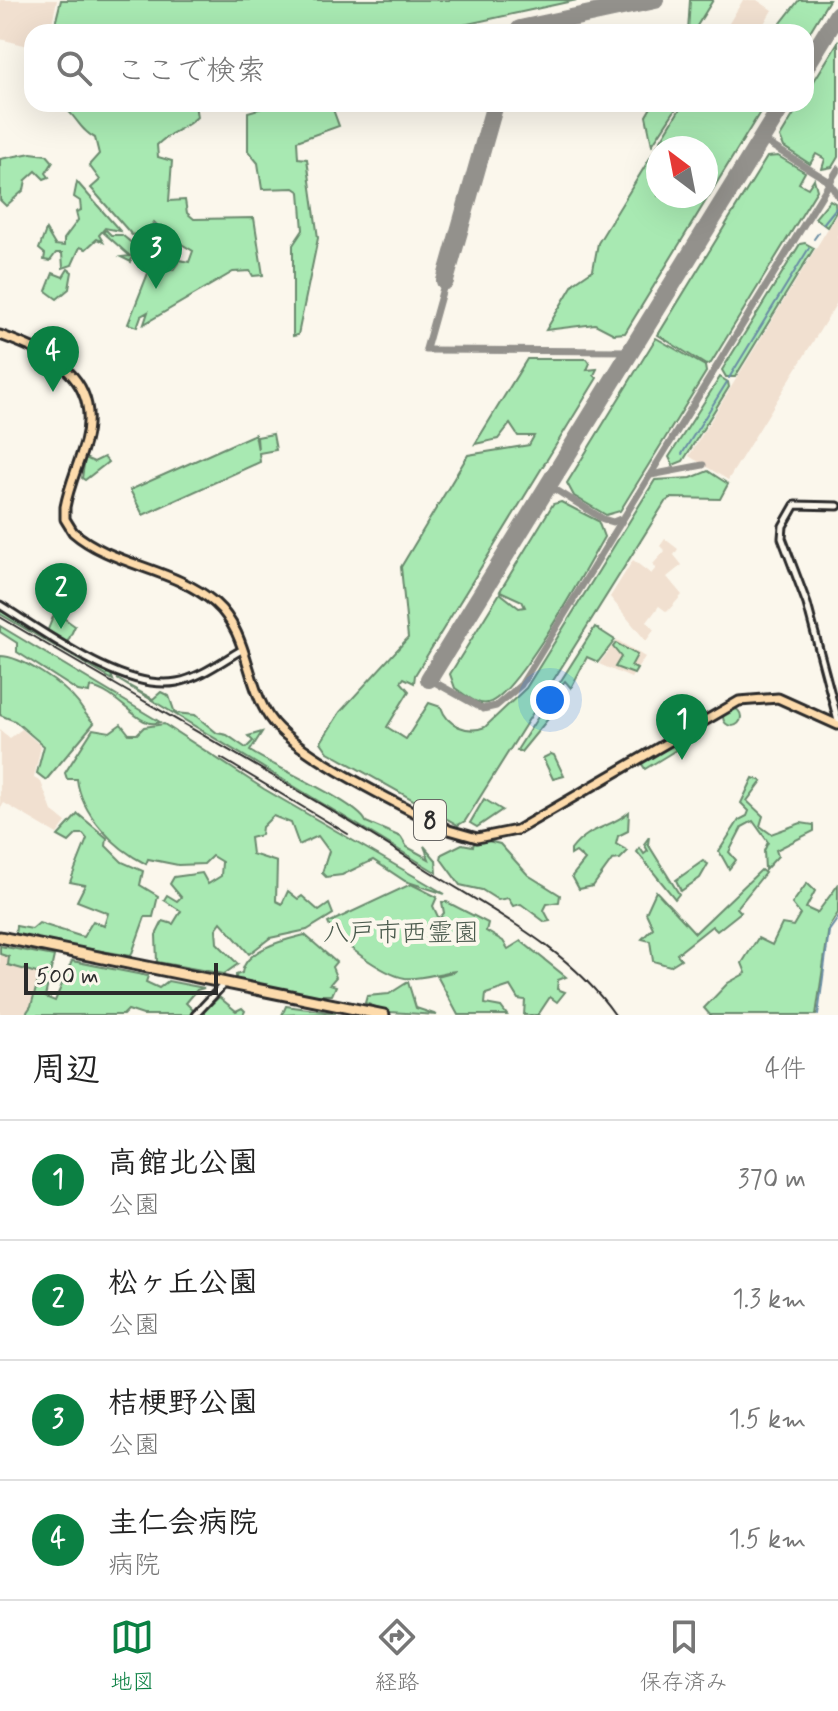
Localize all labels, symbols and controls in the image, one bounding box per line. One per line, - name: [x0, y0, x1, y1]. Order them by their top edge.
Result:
- search box: [24, 24, 814, 112]
- icon: search: [52, 46, 96, 90]
- text: ここで検索: [116, 52, 266, 91]
- north arrow: [646, 136, 718, 208]
- pin: 3: [130, 223, 182, 289]
- pin: 4: [27, 326, 79, 392]
- pin: 2: [35, 563, 87, 629]
- your location: [530, 680, 570, 720]
- pin: 1: [656, 694, 708, 760]
- road number: 8: [414, 800, 446, 840]
- park label: 八戸市西霊園: [323, 917, 479, 951]
- scale bar: [24, 959, 218, 995]
- text: 500 m: [36, 963, 98, 991]
- text: 周辺: [32, 1048, 100, 1093]
- text: 4件: [765, 1053, 806, 1087]
- text: 高館北公園: [108, 1144, 258, 1183]
- text: 1: [52, 1163, 64, 1197]
- text: 370 m: [738, 1163, 806, 1197]
- text: 公園: [108, 1189, 160, 1223]
- text: 松ヶ丘公園: [108, 1264, 258, 1303]
- text: 2: [52, 1283, 64, 1317]
- text: 1.3 km: [732, 1283, 806, 1317]
- text: 公園: [108, 1309, 160, 1343]
- text: 桔梗野公園: [108, 1384, 258, 1423]
- text: 3: [52, 1403, 64, 1437]
- text: 1.5 km: [728, 1403, 806, 1437]
- text: 公園: [108, 1429, 160, 1463]
- text: 圭仁会病院: [108, 1504, 258, 1543]
- text: 4: [50, 1523, 66, 1557]
- text: 1.5 km: [728, 1523, 806, 1557]
- text: 病院: [108, 1549, 160, 1583]
- tab: 地図: [110, 1615, 154, 1697]
- tab: 経路: [375, 1615, 419, 1697]
- tab: 保存済み: [640, 1615, 728, 1697]

